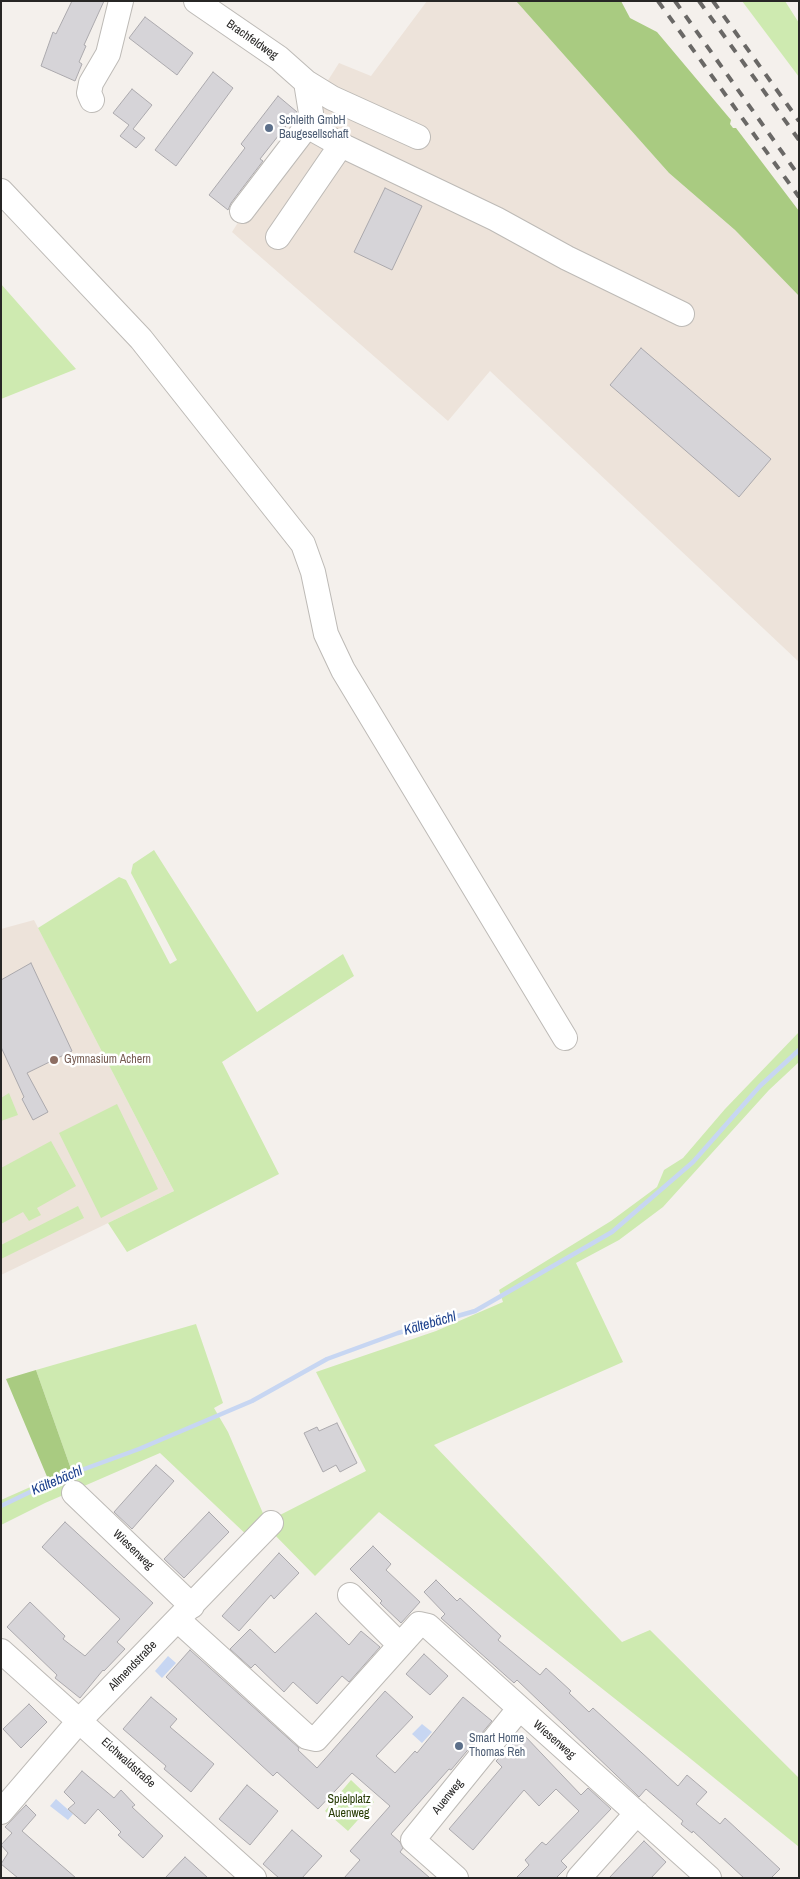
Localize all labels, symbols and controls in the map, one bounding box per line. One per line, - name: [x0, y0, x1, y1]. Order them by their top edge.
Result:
- street label: Brachfeldweg: [223, 17, 281, 63]
- place label: Schleith GmbH Baugesellschaft: [279, 114, 348, 142]
- marker: Schleith GmbH Baugesellschaft: [263, 122, 275, 134]
- place label: Gymnasium Achern: [64, 1053, 151, 1067]
- marker: Gymnasium Achern: [48, 1054, 60, 1066]
- water label: Kältebächl: [402, 1309, 458, 1339]
- water label: Kältebächl: [29, 1463, 85, 1499]
- street label: Wiesenweg: [110, 1527, 156, 1573]
- street label: Allmendstraße: [106, 1638, 160, 1694]
- street label: Wiesenweg: [530, 1718, 578, 1762]
- place label: Smart Home Thomas Reh: [469, 1732, 525, 1760]
- street label: Eichwaldstraße: [98, 1735, 158, 1791]
- marker: Smart Home Thomas Reh: [453, 1740, 465, 1752]
- street label: Auenweg: [429, 1777, 467, 1817]
- park label: Spielplatz Auenweg: [327, 1793, 371, 1821]

